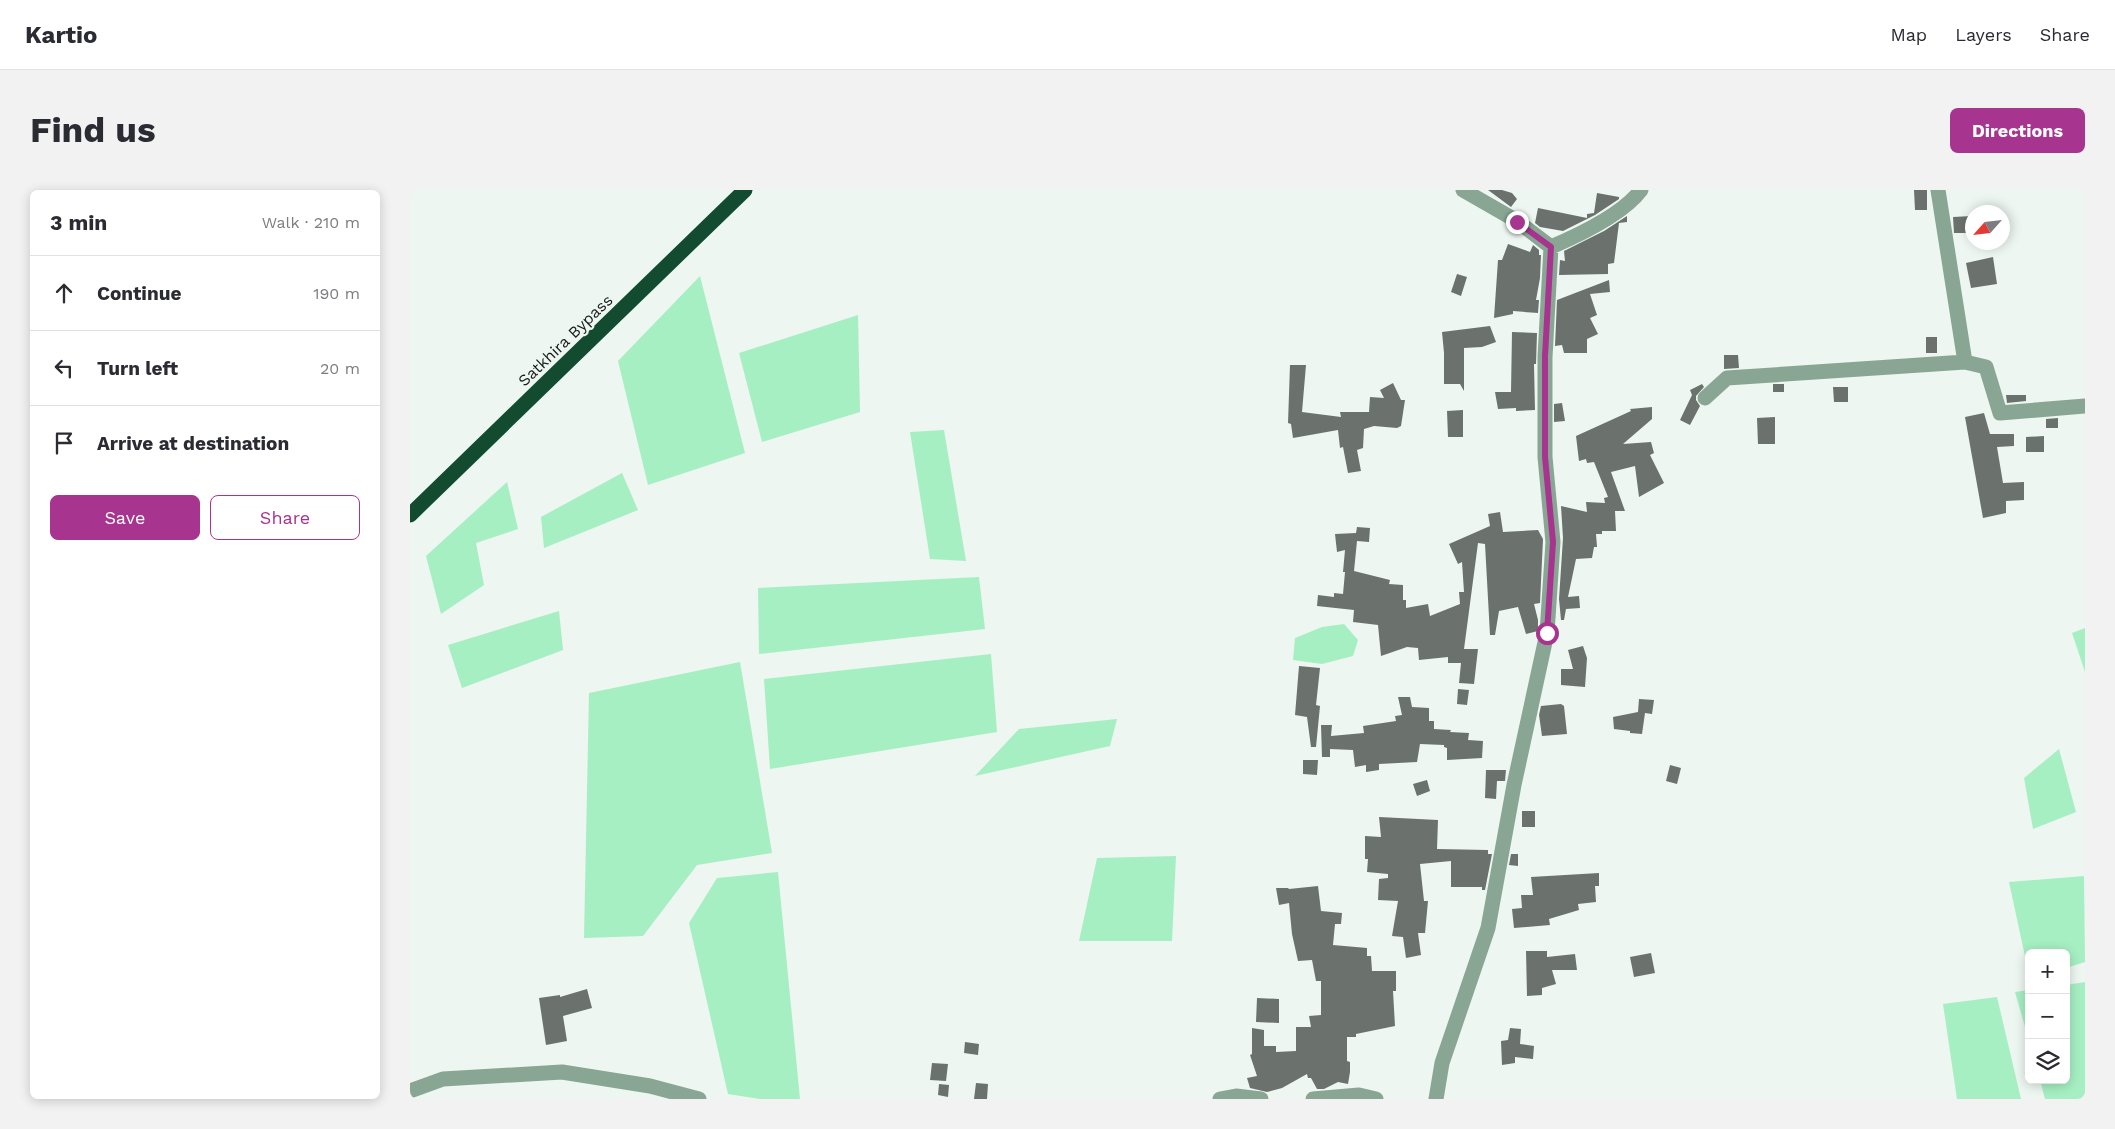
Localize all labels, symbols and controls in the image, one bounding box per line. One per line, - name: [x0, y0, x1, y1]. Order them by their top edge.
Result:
- text: Kartio: [25, 21, 97, 49]
- text: Map: [1890, 24, 1927, 45]
- text: Layers: [1955, 24, 2012, 45]
- text: Share: [2040, 24, 2090, 45]
- button: Directions: [1950, 108, 2085, 153]
- text: Find us: [30, 109, 156, 151]
- north arrow: [1965, 205, 2010, 250]
- text: 3 min: [50, 210, 107, 235]
- route end: [1506, 211, 1529, 234]
- text: Walk · 210 m: [262, 213, 360, 232]
- icon: ahead: [50, 279, 78, 307]
- text: Continue: [97, 282, 181, 305]
- text: 190 m: [313, 284, 360, 303]
- street label: Satkhira Bypass: [514, 291, 617, 390]
- icon: left: [50, 354, 78, 382]
- text: Turn left: [97, 357, 178, 380]
- text: 20 m: [320, 359, 360, 378]
- icon: arrive: [50, 429, 78, 457]
- text: Arrive at destination: [97, 432, 289, 455]
- button: Save: [50, 495, 200, 540]
- button: Share: [210, 495, 360, 540]
- route start: [1536, 622, 1559, 645]
- map controls: [2025, 949, 2070, 1084]
- button: +: [2025, 949, 2070, 994]
- button: −: [2025, 994, 2070, 1039]
- button: layers: [2025, 1039, 2070, 1084]

